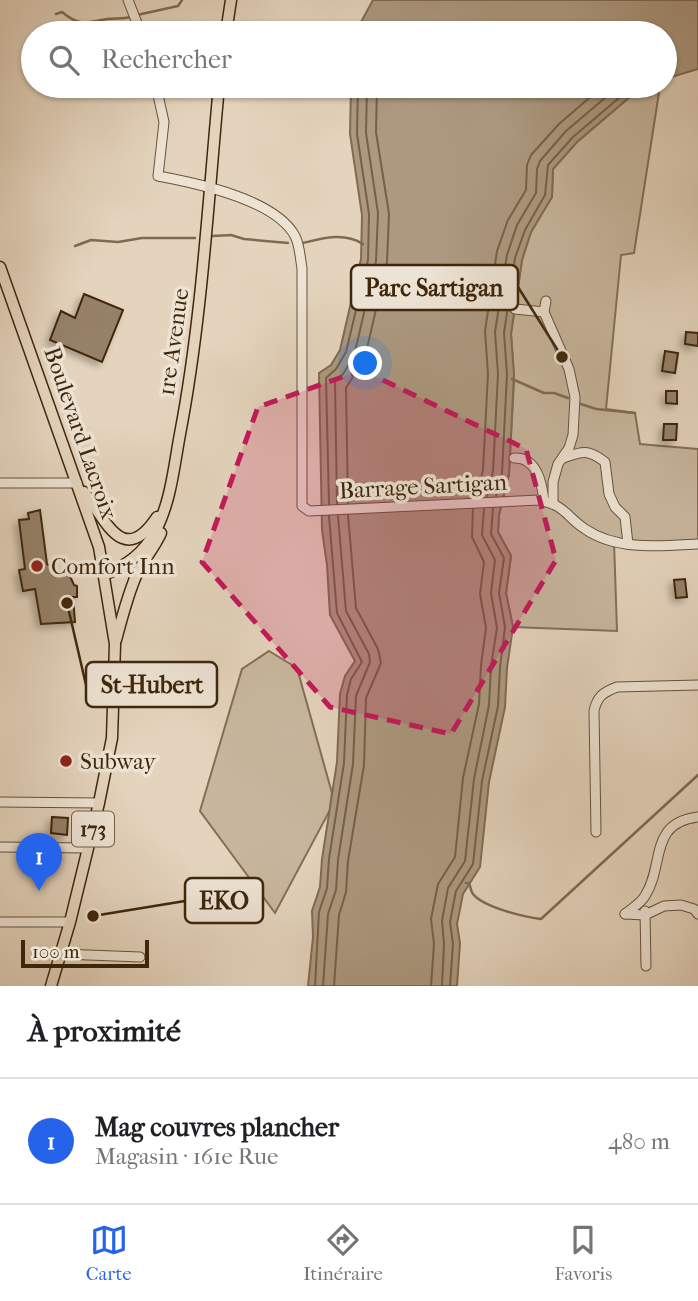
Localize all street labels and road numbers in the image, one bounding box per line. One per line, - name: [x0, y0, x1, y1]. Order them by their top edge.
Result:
- street label: 1re Avenue: [153, 287, 194, 398]
- street label: Boulevard Lacroix: [38, 344, 123, 523]
- street label: Barrage Sartigan: [338, 469, 508, 504]
- road number: 173: [72, 812, 114, 846]

